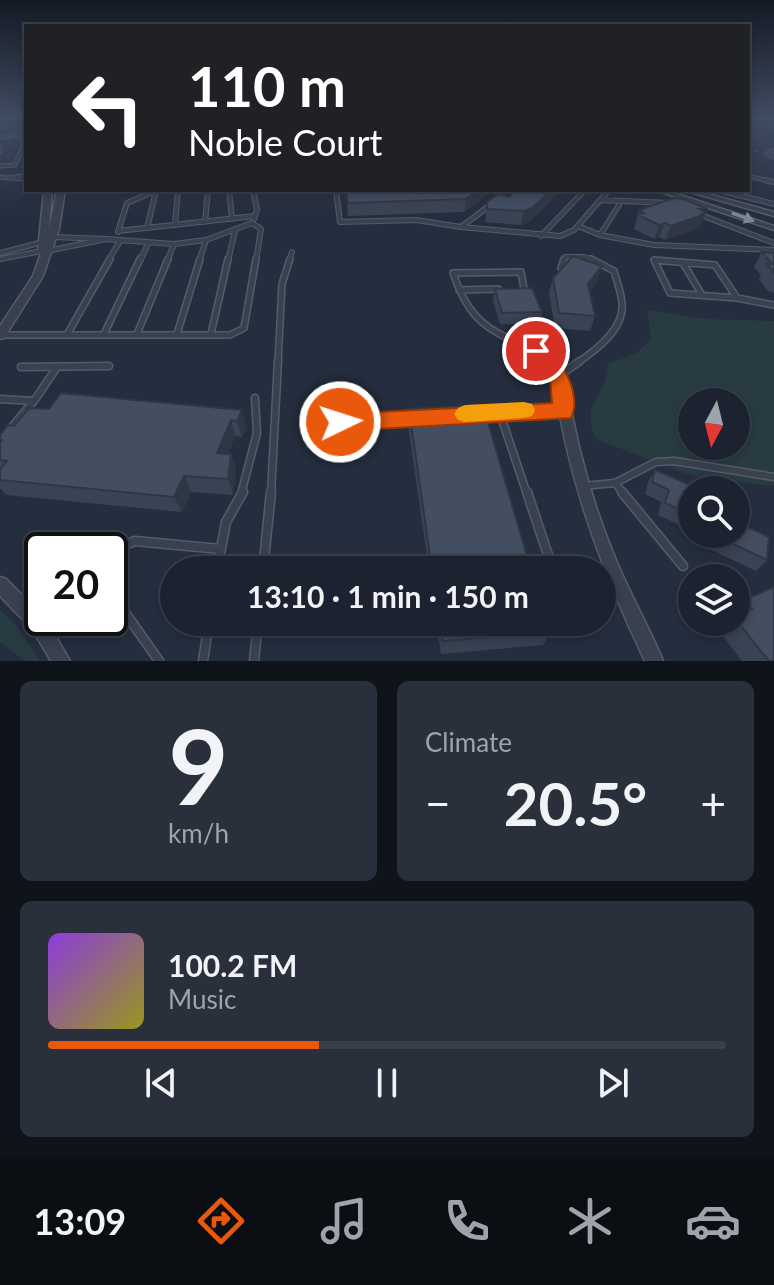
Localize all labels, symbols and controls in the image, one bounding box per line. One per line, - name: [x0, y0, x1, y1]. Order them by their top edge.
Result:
- text: 110 m: [188, 52, 346, 119]
- icon: left: [56, 56, 160, 160]
- text: Noble Court: [188, 120, 382, 164]
- one-way arrow: [731, 211, 755, 223]
- pin: [502, 317, 570, 385]
- icon: arrive: [514, 329, 558, 373]
- position arrow: [298, 380, 382, 464]
- north arrow: [678, 388, 750, 460]
- map controls: [678, 388, 750, 636]
- button: search: [678, 476, 750, 548]
- speed limit sign: 20: [24, 532, 128, 636]
- button: layers: [678, 564, 750, 636]
- text: 13:10 · 1 min · 150 m: [247, 578, 529, 614]
- text: 9: [168, 702, 229, 827]
- text: Climate: [425, 726, 512, 758]
- text: 20.5°: [504, 767, 647, 839]
- text: −: [425, 777, 451, 829]
- text: +: [700, 777, 726, 829]
- text: km/h: [168, 817, 229, 849]
- text: 100.2 FM: [168, 947, 297, 983]
- text: Music: [168, 983, 236, 1015]
- icon: previous: [139, 1061, 183, 1105]
- icon: pause: [365, 1061, 409, 1105]
- icon: next: [591, 1061, 635, 1105]
- icon: directions: [193, 1193, 249, 1249]
- icon: music: [316, 1193, 372, 1249]
- icon: phone: [439, 1193, 495, 1249]
- icon: climate: [562, 1193, 618, 1249]
- icon: car: [685, 1193, 741, 1249]
- text: 13:09: [33, 1199, 126, 1243]

